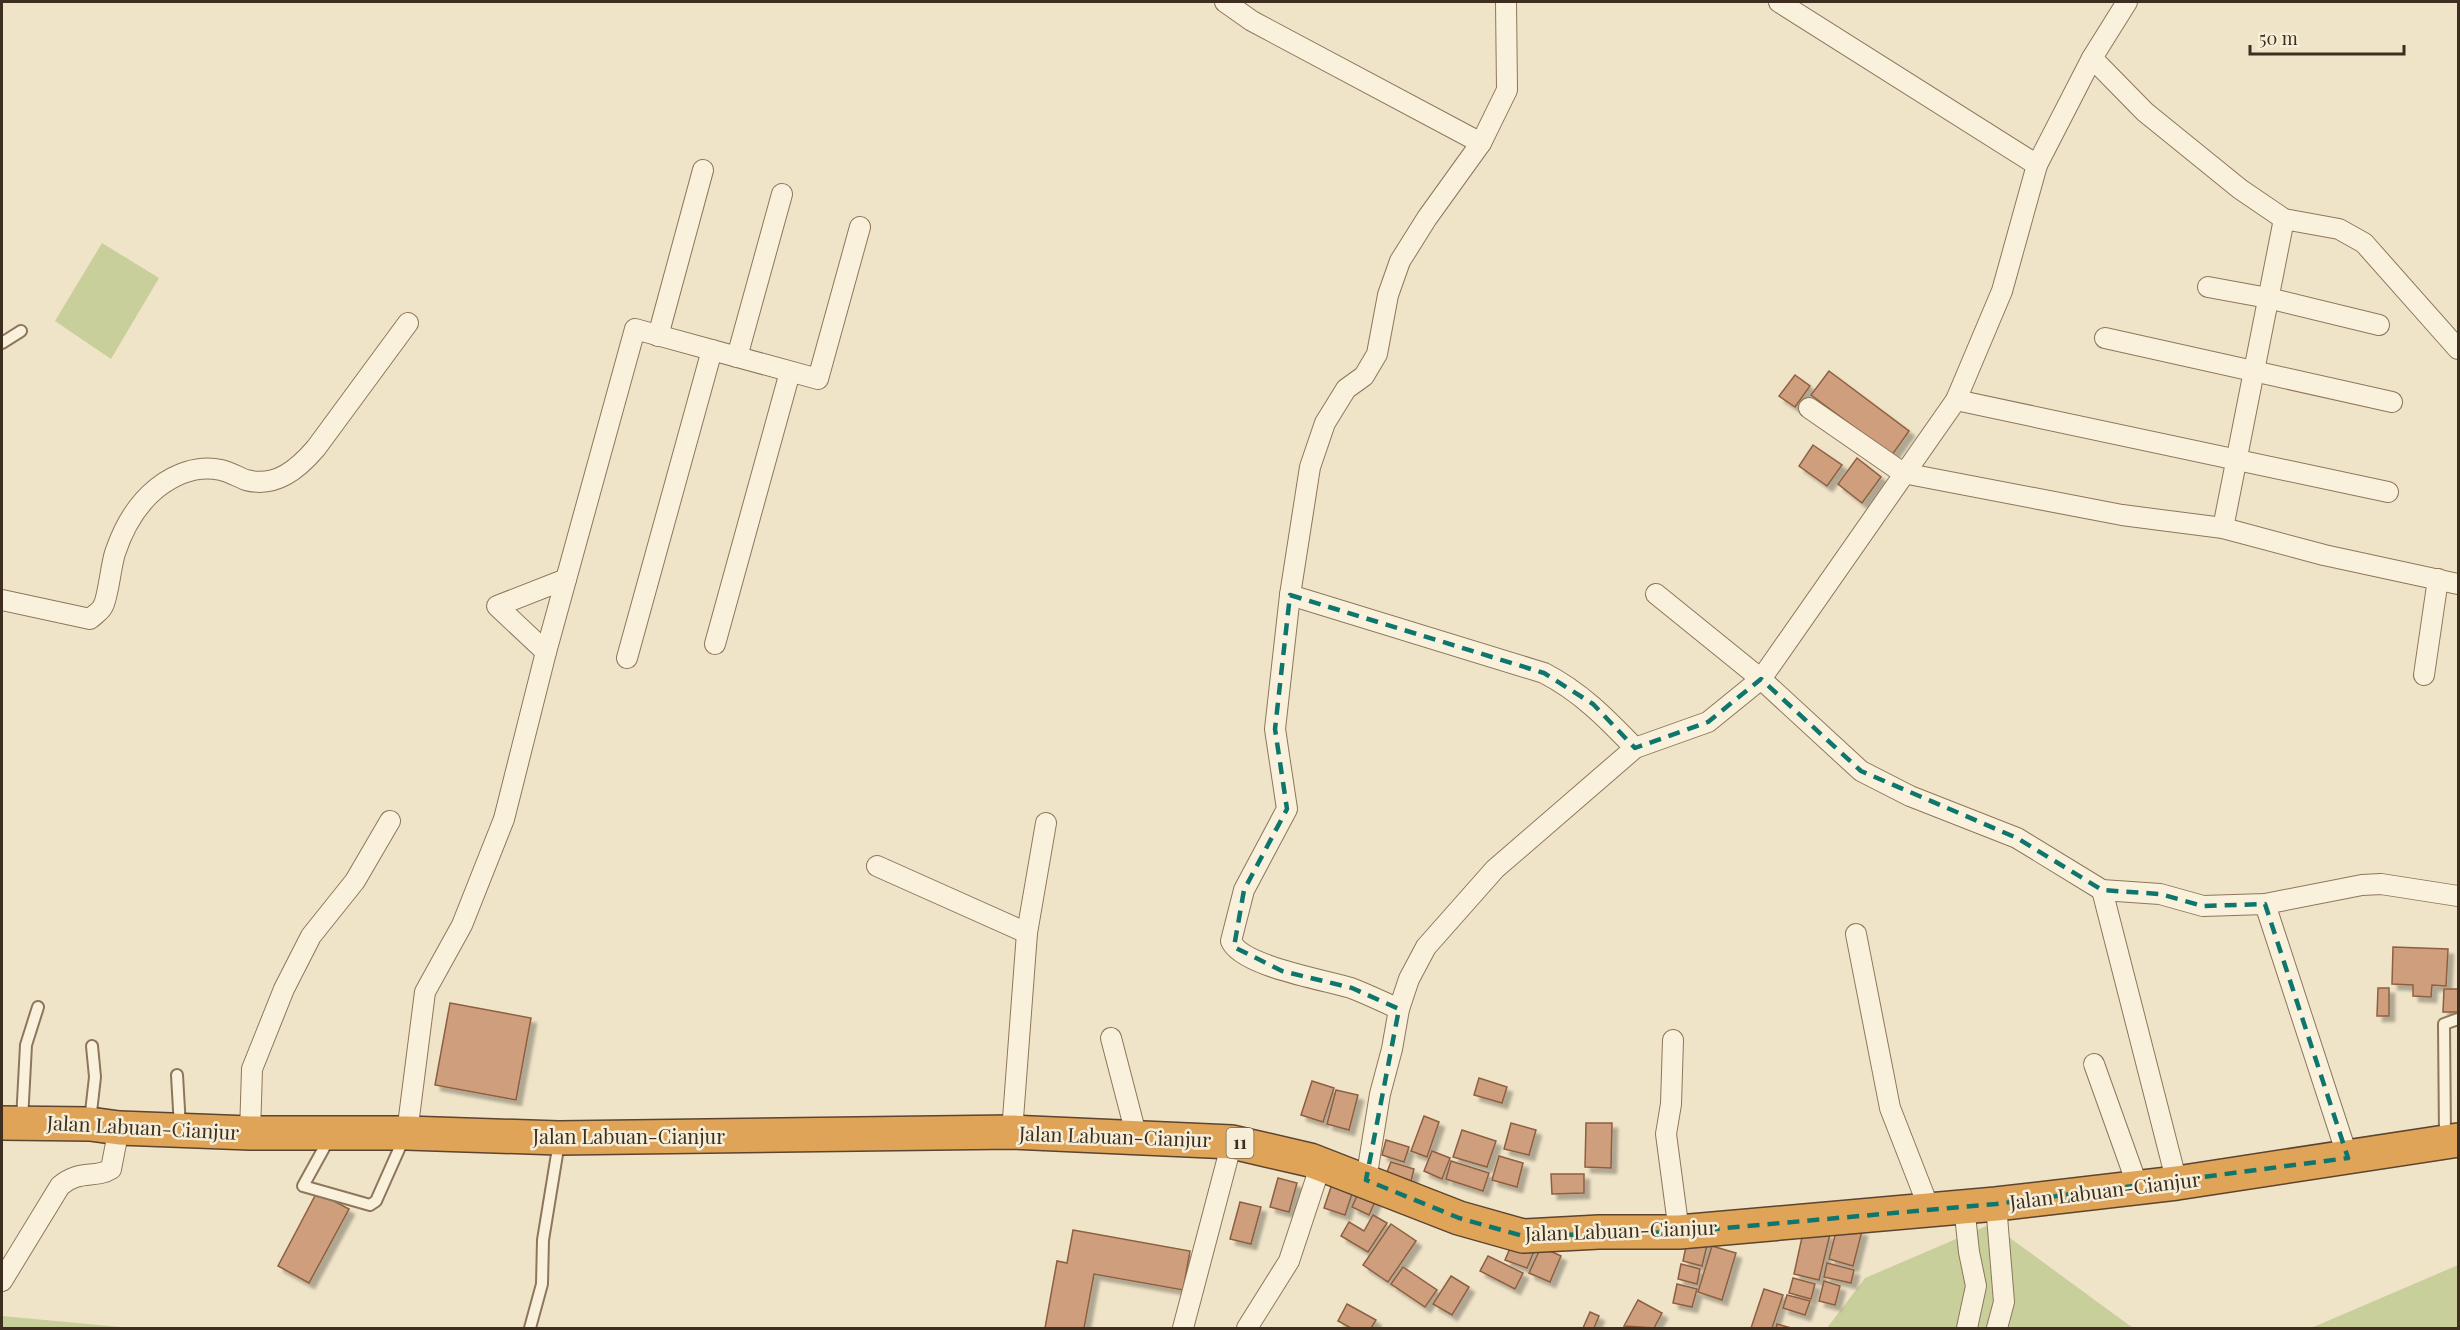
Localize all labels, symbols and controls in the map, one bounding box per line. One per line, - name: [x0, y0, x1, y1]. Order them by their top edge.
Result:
- scale bar: [2250, 18, 2404, 56]
- text: 50 m: [2259, 26, 2298, 50]
- street label: Jalan Labuan-Cianjur: [45, 1108, 240, 1145]
- street label: Jalan Labuan-Cianjur: [1017, 1119, 1212, 1152]
- street label: Jalan Labuan-Cianjur: [532, 1122, 725, 1149]
- road number: 11: [1226, 1128, 1254, 1158]
- street label: Jalan Labuan-Cianjur: [2007, 1164, 2202, 1215]
- street label: Jalan Labuan-Cianjur: [1523, 1213, 1718, 1246]

